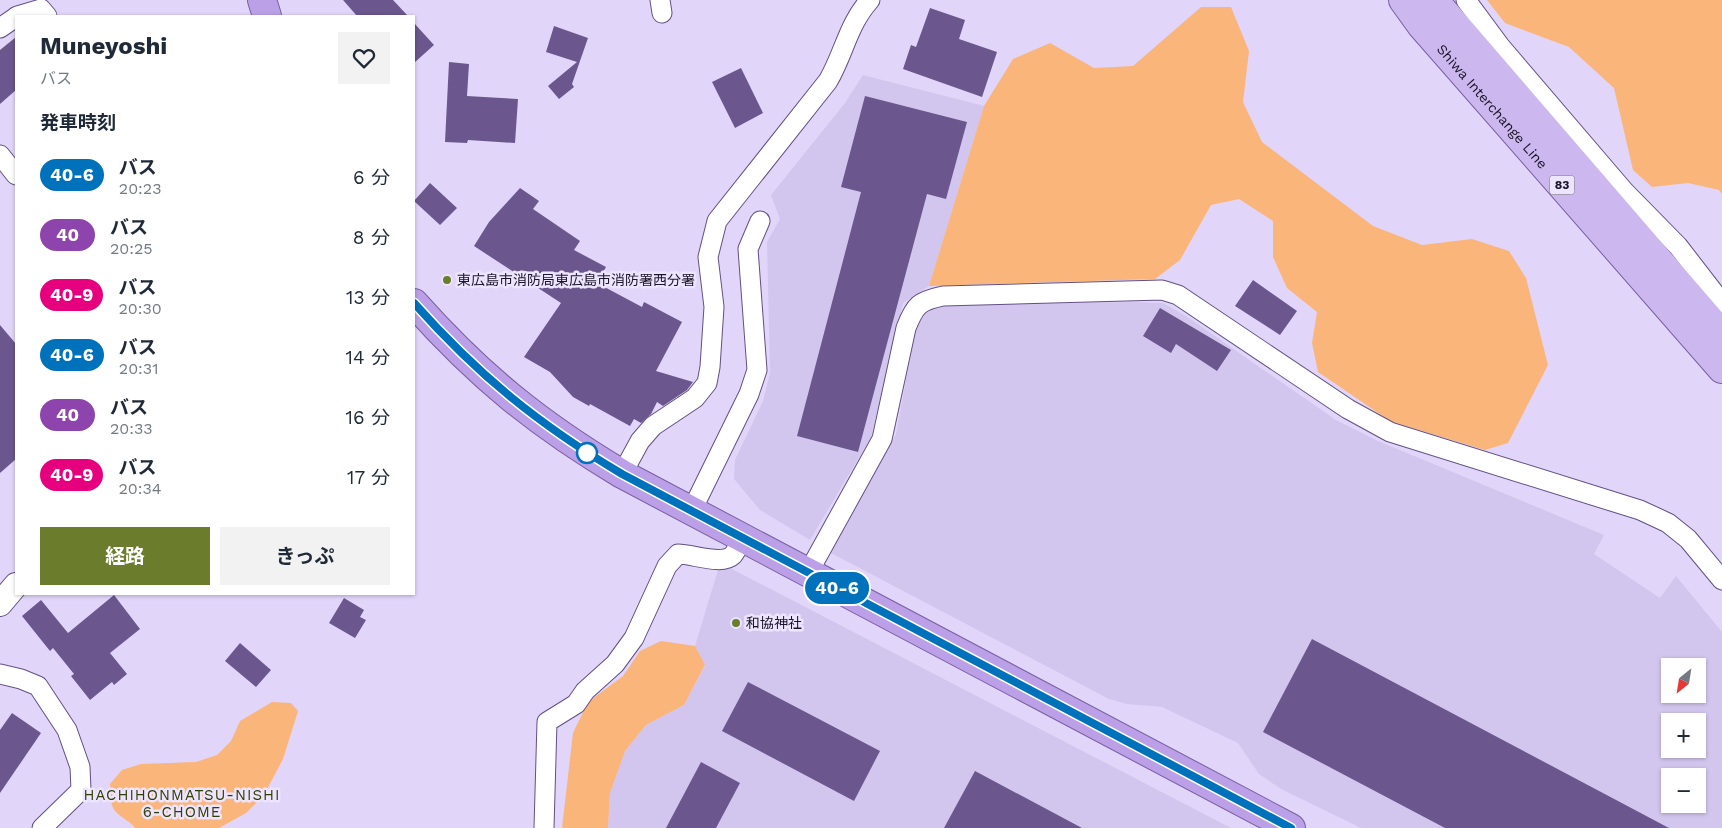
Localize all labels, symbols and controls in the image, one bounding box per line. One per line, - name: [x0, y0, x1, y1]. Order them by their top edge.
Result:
- text: Muneyoshi: [40, 32, 167, 60]
- button: heart: [338, 32, 390, 84]
- street label: Shiwa Interchange Line: [1434, 41, 1551, 172]
- text: バス: [40, 69, 72, 88]
- text: 発車時刻: [40, 111, 116, 134]
- text: バス: [119, 156, 157, 179]
- text: 40-6: [50, 164, 94, 185]
- text: 6 分: [353, 166, 390, 189]
- road number: 83: [1550, 176, 1574, 194]
- text: 20:23: [119, 179, 162, 198]
- text: バス: [110, 216, 148, 239]
- text: 40: [56, 224, 79, 245]
- text: 8 分: [353, 226, 390, 249]
- text: 20:25: [110, 239, 153, 258]
- place label: 東広島市消防局東広島市消防署西分署: [457, 272, 695, 288]
- marker: 東広島市消防局東広島市消防署西分署: [441, 274, 453, 286]
- text: バス: [118, 276, 156, 299]
- text: 40-9: [50, 284, 93, 305]
- text: 13 分: [346, 286, 390, 309]
- text: 20:30: [118, 299, 162, 318]
- text: バス: [119, 336, 157, 359]
- text: 40-6: [50, 344, 94, 365]
- text: 14 分: [346, 346, 390, 369]
- text: 20:31: [119, 359, 158, 378]
- text: バス: [110, 396, 148, 419]
- text: 40: [56, 404, 79, 425]
- text: 16 分: [346, 406, 390, 429]
- text: 20:33: [110, 419, 153, 438]
- unlabelled marker: [576, 442, 598, 464]
- text: バス: [118, 456, 156, 479]
- text: 40-9: [50, 464, 93, 485]
- text: 17 分: [347, 466, 390, 489]
- text: 20:34: [118, 479, 162, 498]
- button: 経路: [40, 527, 210, 585]
- button: きっぷ: [220, 527, 390, 585]
- line badge: 40-6: [802, 572, 872, 604]
- text: 40-6: [815, 577, 859, 598]
- place label: 和協神社: [746, 615, 802, 631]
- marker: 和協神社: [730, 617, 742, 629]
- north arrow: [1661, 658, 1706, 702]
- map controls: [1661, 658, 1706, 813]
- button: +: [1661, 713, 1706, 758]
- button: −: [1661, 768, 1706, 813]
- district label: HACHIHONMATSU-NISHI 6-CHOME: [84, 786, 280, 821]

